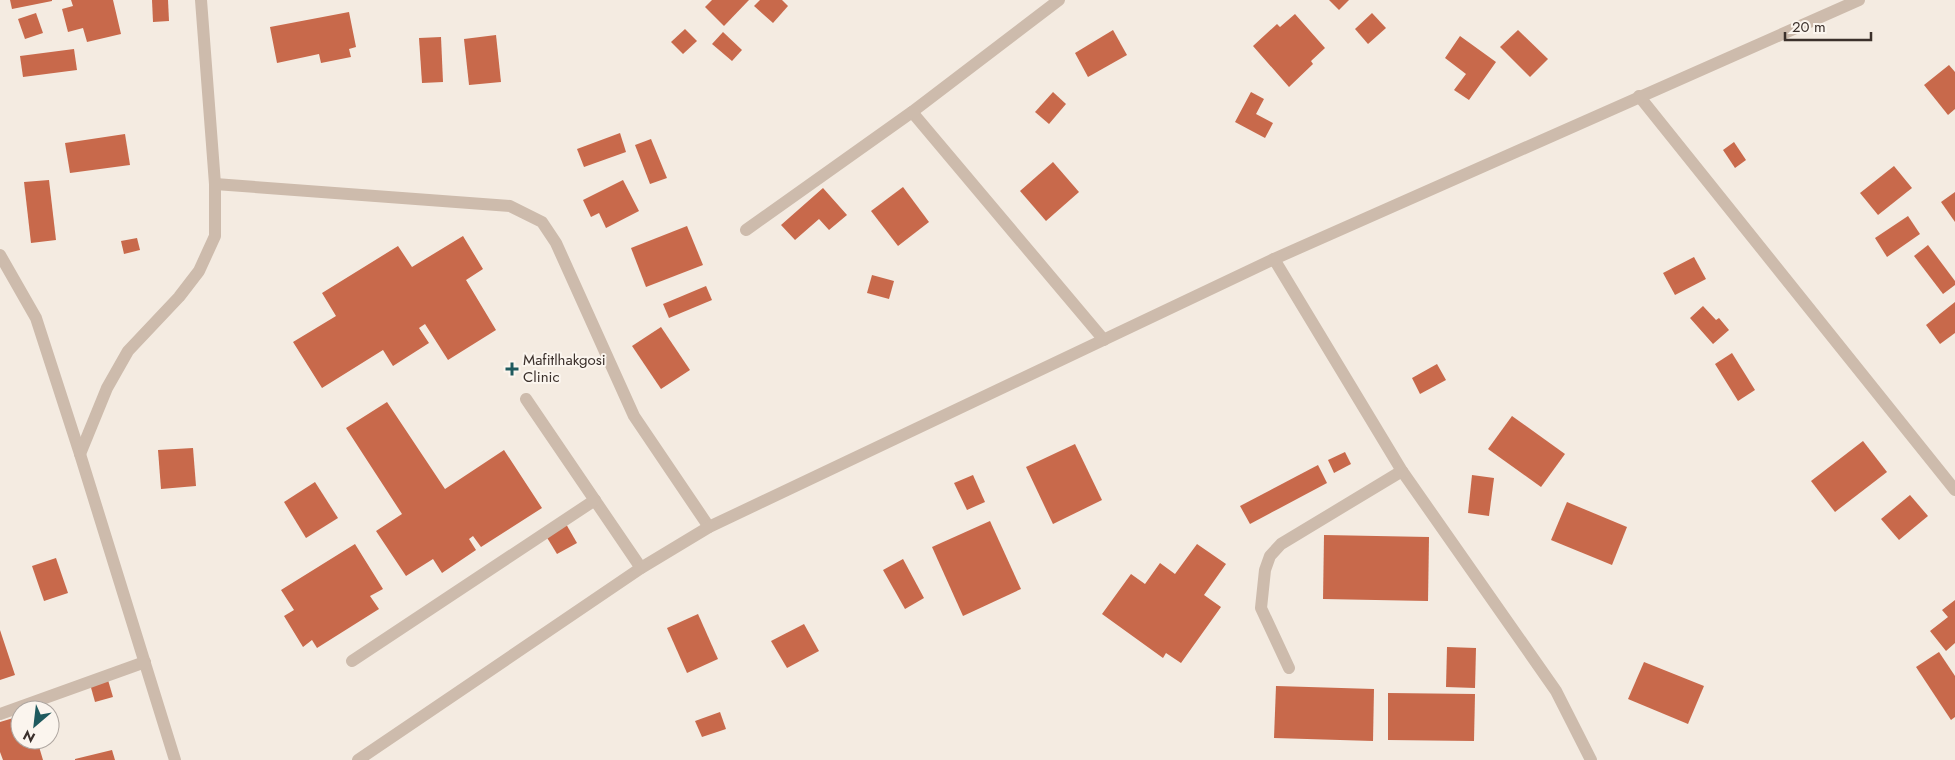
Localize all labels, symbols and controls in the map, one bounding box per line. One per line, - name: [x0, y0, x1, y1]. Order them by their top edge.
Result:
- scale bar: [1785, 10, 1871, 42]
- text: 20 m: [1792, 16, 1826, 38]
- place label: Mafitlhakgosi Clinic: [523, 349, 606, 388]
- marker: Mafitlhakgosi Clinic: [505, 362, 519, 376]
- north arrow: [10, 700, 60, 750]
- text: N: [19, 725, 39, 748]

